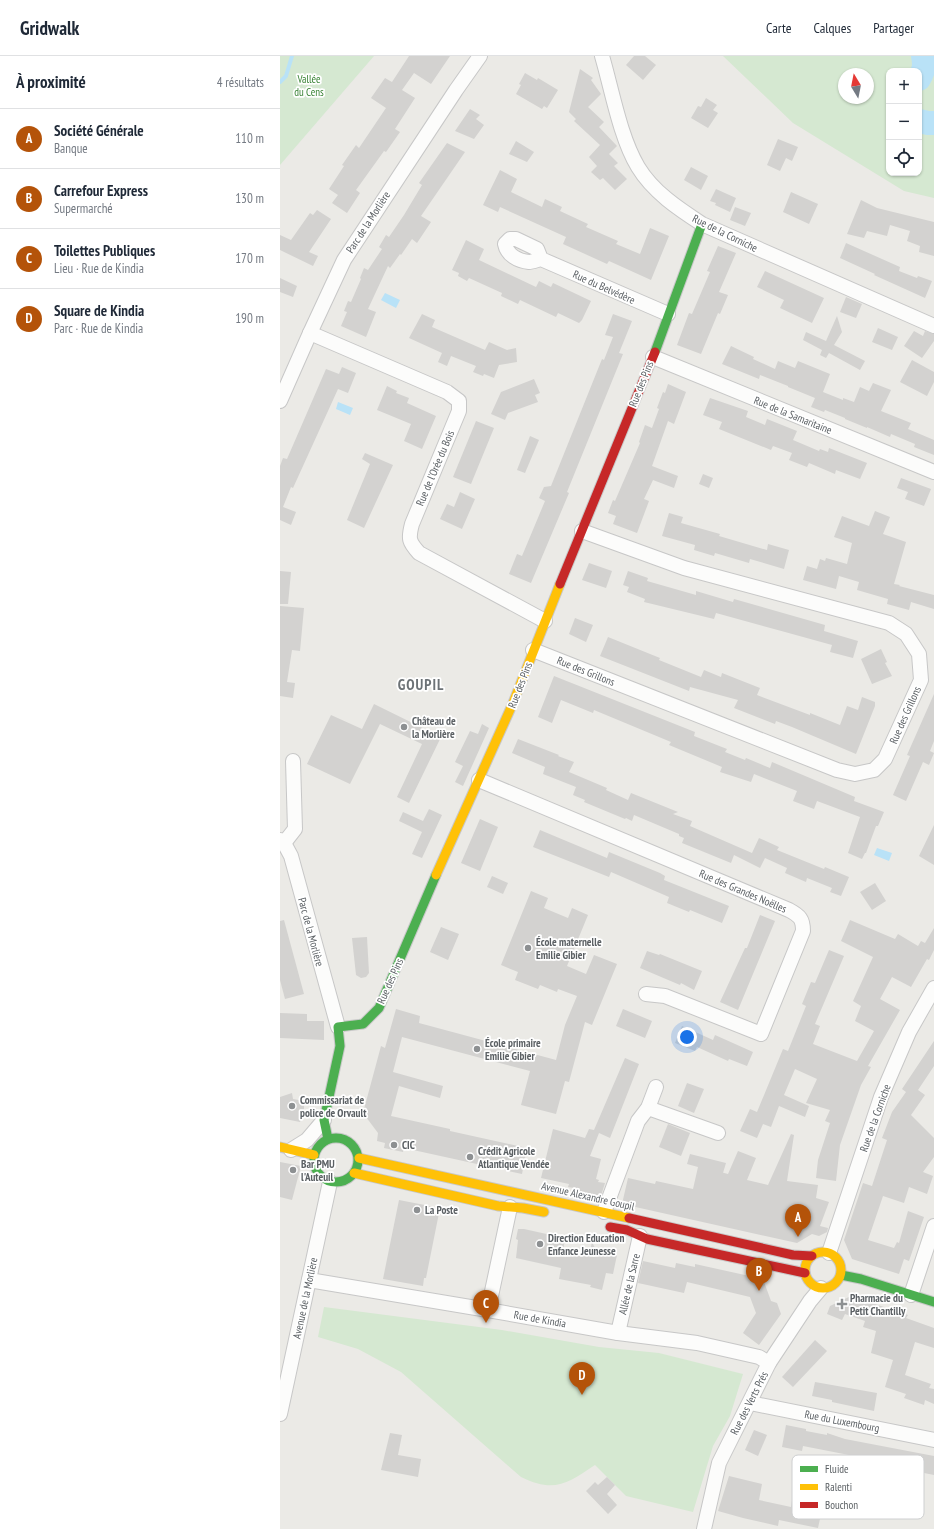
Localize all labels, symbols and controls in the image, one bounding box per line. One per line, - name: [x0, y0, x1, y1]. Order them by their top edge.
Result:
- text: Gridwalk: [20, 16, 79, 40]
- text: Carte: [766, 19, 791, 37]
- text: Calques: [813, 19, 851, 37]
- text: Partager: [873, 19, 914, 37]
- north arrow: [838, 68, 874, 104]
- map controls: [886, 68, 922, 176]
- button: +: [886, 68, 922, 104]
- text: À proximité: [16, 71, 86, 93]
- park label: Vallée du Cens: [294, 72, 324, 99]
- text: 4 résultats: [217, 74, 264, 91]
- button: −: [886, 104, 922, 140]
- text: Société Générale: [54, 121, 144, 140]
- text: A: [26, 130, 32, 147]
- text: 110 m: [235, 130, 264, 147]
- text: Banque: [54, 140, 88, 157]
- button: locate: [886, 140, 922, 176]
- text: Carrefour Express: [54, 181, 148, 200]
- street label: Parc de la Morlière: [343, 188, 393, 256]
- text: B: [26, 190, 32, 207]
- text: 130 m: [235, 190, 264, 207]
- text: Supermarché: [54, 200, 113, 217]
- street label: Rue de la Corniche: [690, 211, 760, 255]
- text: Toilettes Publiques: [54, 241, 155, 260]
- text: C: [26, 250, 32, 267]
- text: 170 m: [235, 250, 264, 267]
- text: Lieu · Rue de Kindia: [54, 260, 144, 277]
- street label: Rue du Belvédère: [571, 267, 638, 307]
- text: Square de Kindia: [54, 301, 144, 320]
- text: D: [26, 310, 32, 327]
- text: 190 m: [235, 310, 264, 327]
- text: Parc · Rue de Kindia: [54, 320, 143, 337]
- street label: Rue des Pins: [625, 359, 657, 409]
- street label: Rue de la Samaritaine: [752, 393, 835, 437]
- street label: Rue de l'Orée du Bois: [413, 428, 457, 508]
- street label: Rue des Grillons: [555, 653, 617, 689]
- street label: Rue des Pins: [505, 660, 535, 710]
- district label: GOUPIL: [398, 675, 444, 694]
- street label: Rue des Grillons: [886, 684, 924, 746]
- place label: Château de la Morlière: [412, 714, 456, 741]
- marker: Château de la Morlière: [399, 722, 409, 732]
- street label: Rue des Grandes Noëlles: [697, 866, 789, 916]
- street label: Parc de la Morlière: [295, 896, 327, 968]
- place label: École maternelle Emilie Gibier: [536, 935, 602, 962]
- marker: École maternelle Emilie Gibier: [523, 943, 533, 953]
- street label: Rue des Pins: [374, 956, 406, 1006]
- your location: [677, 1027, 697, 1047]
- place label: École primaire Emilie Gibier: [485, 1036, 541, 1063]
- marker: École primaire Emilie Gibier: [472, 1044, 482, 1054]
- street label: Rue de la Corniche: [856, 1082, 894, 1154]
- place label: Commissariat de police de Orvault: [300, 1093, 367, 1120]
- marker: Commissariat de police de Orvault: [287, 1101, 297, 1111]
- place label: CIC: [402, 1138, 415, 1152]
- marker: CIC: [389, 1140, 399, 1150]
- place label: Crédit Agricole Atlantique Vendée: [477, 1144, 550, 1171]
- marker: Crédit Agricole Atlantique Vendée: [465, 1152, 475, 1162]
- place label: Bar PMU l'Auteuil: [301, 1157, 335, 1184]
- marker: Bar PMU l'Auteuil: [288, 1165, 298, 1175]
- street label: Avenue Alexandre Goupil: [540, 1178, 636, 1214]
- place label: La Poste: [425, 1203, 458, 1217]
- pin: A: [785, 1204, 811, 1237]
- marker: La Poste: [412, 1205, 422, 1215]
- place label: Direction Education Enfance Jeunesse: [548, 1231, 624, 1258]
- marker: Direction Education Enfance Jeunesse: [535, 1239, 545, 1249]
- street label: Allée de la Sarre: [615, 1252, 643, 1316]
- street label: Avenue de la Morlière: [290, 1256, 321, 1340]
- pin: B: [746, 1258, 772, 1291]
- pin: C: [473, 1290, 499, 1323]
- place label: Pharmacie du Petit Chantilly: [850, 1291, 906, 1318]
- marker: Pharmacie du Petit Chantilly: [837, 1299, 847, 1309]
- street label: Rue de Kindia: [513, 1308, 567, 1330]
- pin: D: [569, 1362, 595, 1395]
- street label: Rue des Verts Prés: [727, 1369, 771, 1437]
- street label: Rue du Luxembourg: [803, 1407, 881, 1435]
- legend: [792, 1455, 924, 1519]
- text: Fluide: [825, 1462, 849, 1476]
- text: Ralenti: [825, 1480, 852, 1494]
- text: Bouchon: [825, 1498, 858, 1512]

